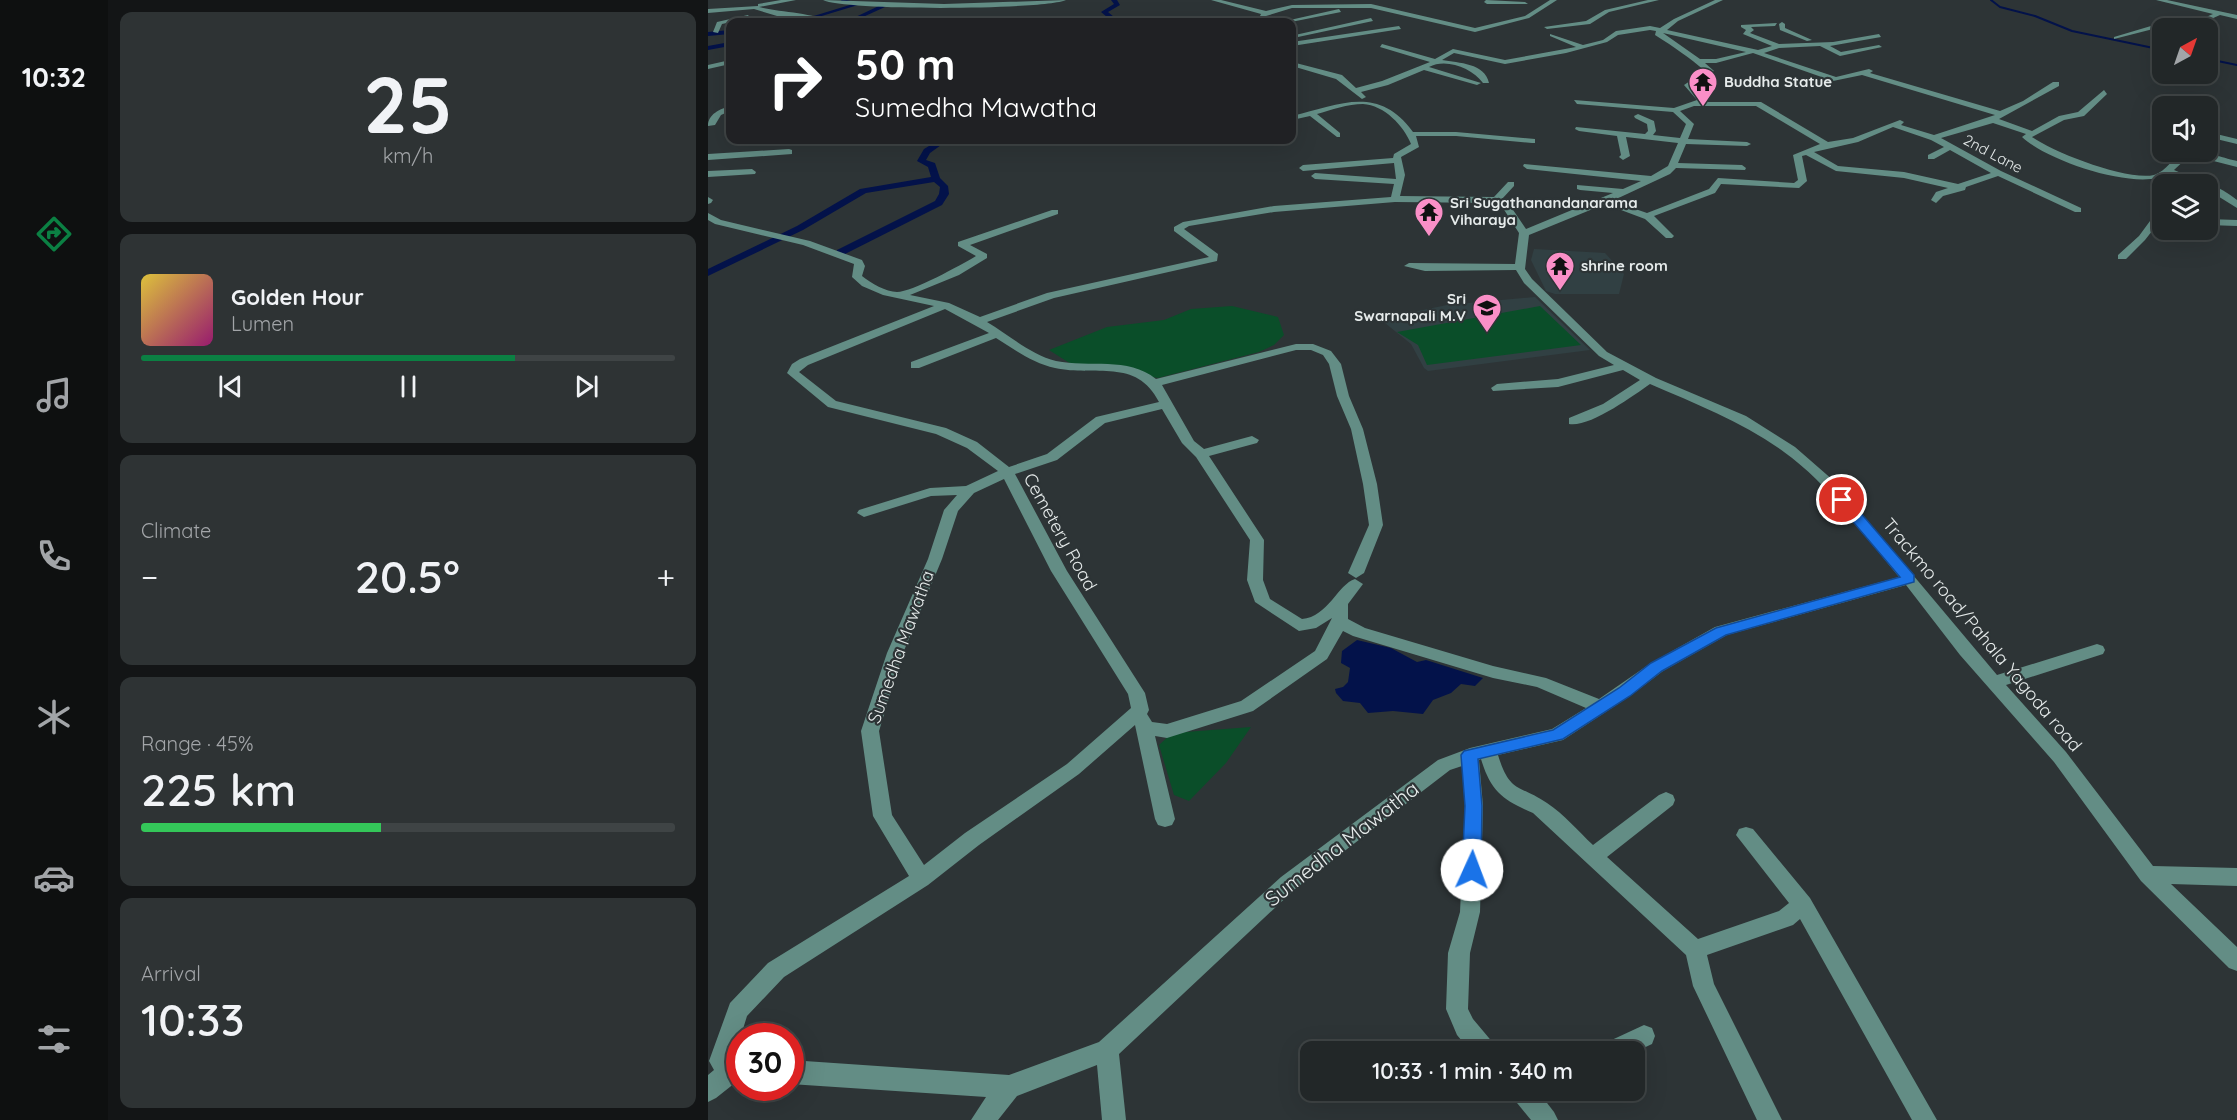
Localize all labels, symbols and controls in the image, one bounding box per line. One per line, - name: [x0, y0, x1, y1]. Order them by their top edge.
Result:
- north arrow: [2152, 18, 2218, 84]
- map controls: [2152, 18, 2218, 240]
- text: 50 m: [855, 38, 955, 91]
- icon: right: [756, 42, 834, 120]
- text: 25: [363, 55, 453, 153]
- text: 10:32: [22, 60, 86, 94]
- temple icon: Buddha Statue: [1687, 66, 1719, 108]
- place label: Buddha Statue: [1724, 72, 1832, 91]
- text: Sumedha Mawatha: [855, 90, 1097, 124]
- button: sound: [2152, 96, 2218, 162]
- street label: 2nd Lane: [1960, 130, 2026, 177]
- text: km/h: [383, 143, 433, 168]
- button: layers: [2152, 174, 2218, 240]
- place label: Sri Sugathanandanarama Viharaya: [1450, 193, 1638, 229]
- temple icon: Sri Sugathanandanarama Viharaya: [1413, 196, 1445, 238]
- icon: directions: [33, 213, 75, 255]
- temple icon: shrine room: [1544, 250, 1576, 292]
- place label: shrine room: [1581, 256, 1668, 275]
- text: Golden Hour: [231, 283, 364, 311]
- place label: Sri Swarnapali M.V: [1354, 289, 1466, 325]
- school or university icon: Sri Swarnapali M.V: [1471, 292, 1503, 334]
- text: Lumen: [231, 311, 294, 336]
- icon: previous: [214, 370, 247, 403]
- icon: pause: [392, 370, 425, 403]
- icon: next: [570, 370, 603, 403]
- icon: music: [33, 374, 75, 416]
- street label: Cemetery Road: [1019, 469, 1102, 595]
- pin: [1816, 474, 1867, 525]
- icon: arrive: [1825, 483, 1858, 516]
- street label: Trackmo road/Pahala Yagoda road: [1878, 513, 2087, 756]
- text: Climate: [141, 518, 211, 543]
- icon: phone: [33, 535, 75, 577]
- text: 20.5°: [355, 548, 460, 604]
- text: −: [141, 556, 158, 597]
- text: +: [656, 556, 675, 597]
- street label: Sumedha Mawatha: [862, 567, 939, 727]
- icon: climate: [33, 696, 75, 738]
- text: Range · 45%: [141, 731, 253, 756]
- text: 225 km: [141, 761, 296, 817]
- street label: Sumedha Mawatha: [1259, 775, 1424, 911]
- position arrow: [1440, 838, 1504, 902]
- icon: car: [33, 857, 75, 899]
- text: Arrival: [141, 961, 201, 986]
- text: 10:33: [141, 991, 245, 1047]
- icon: filters: [33, 1018, 75, 1060]
- speed limit sign: 30: [726, 1023, 804, 1101]
- text: 10:33 · 1 min · 340 m: [1372, 1057, 1573, 1085]

